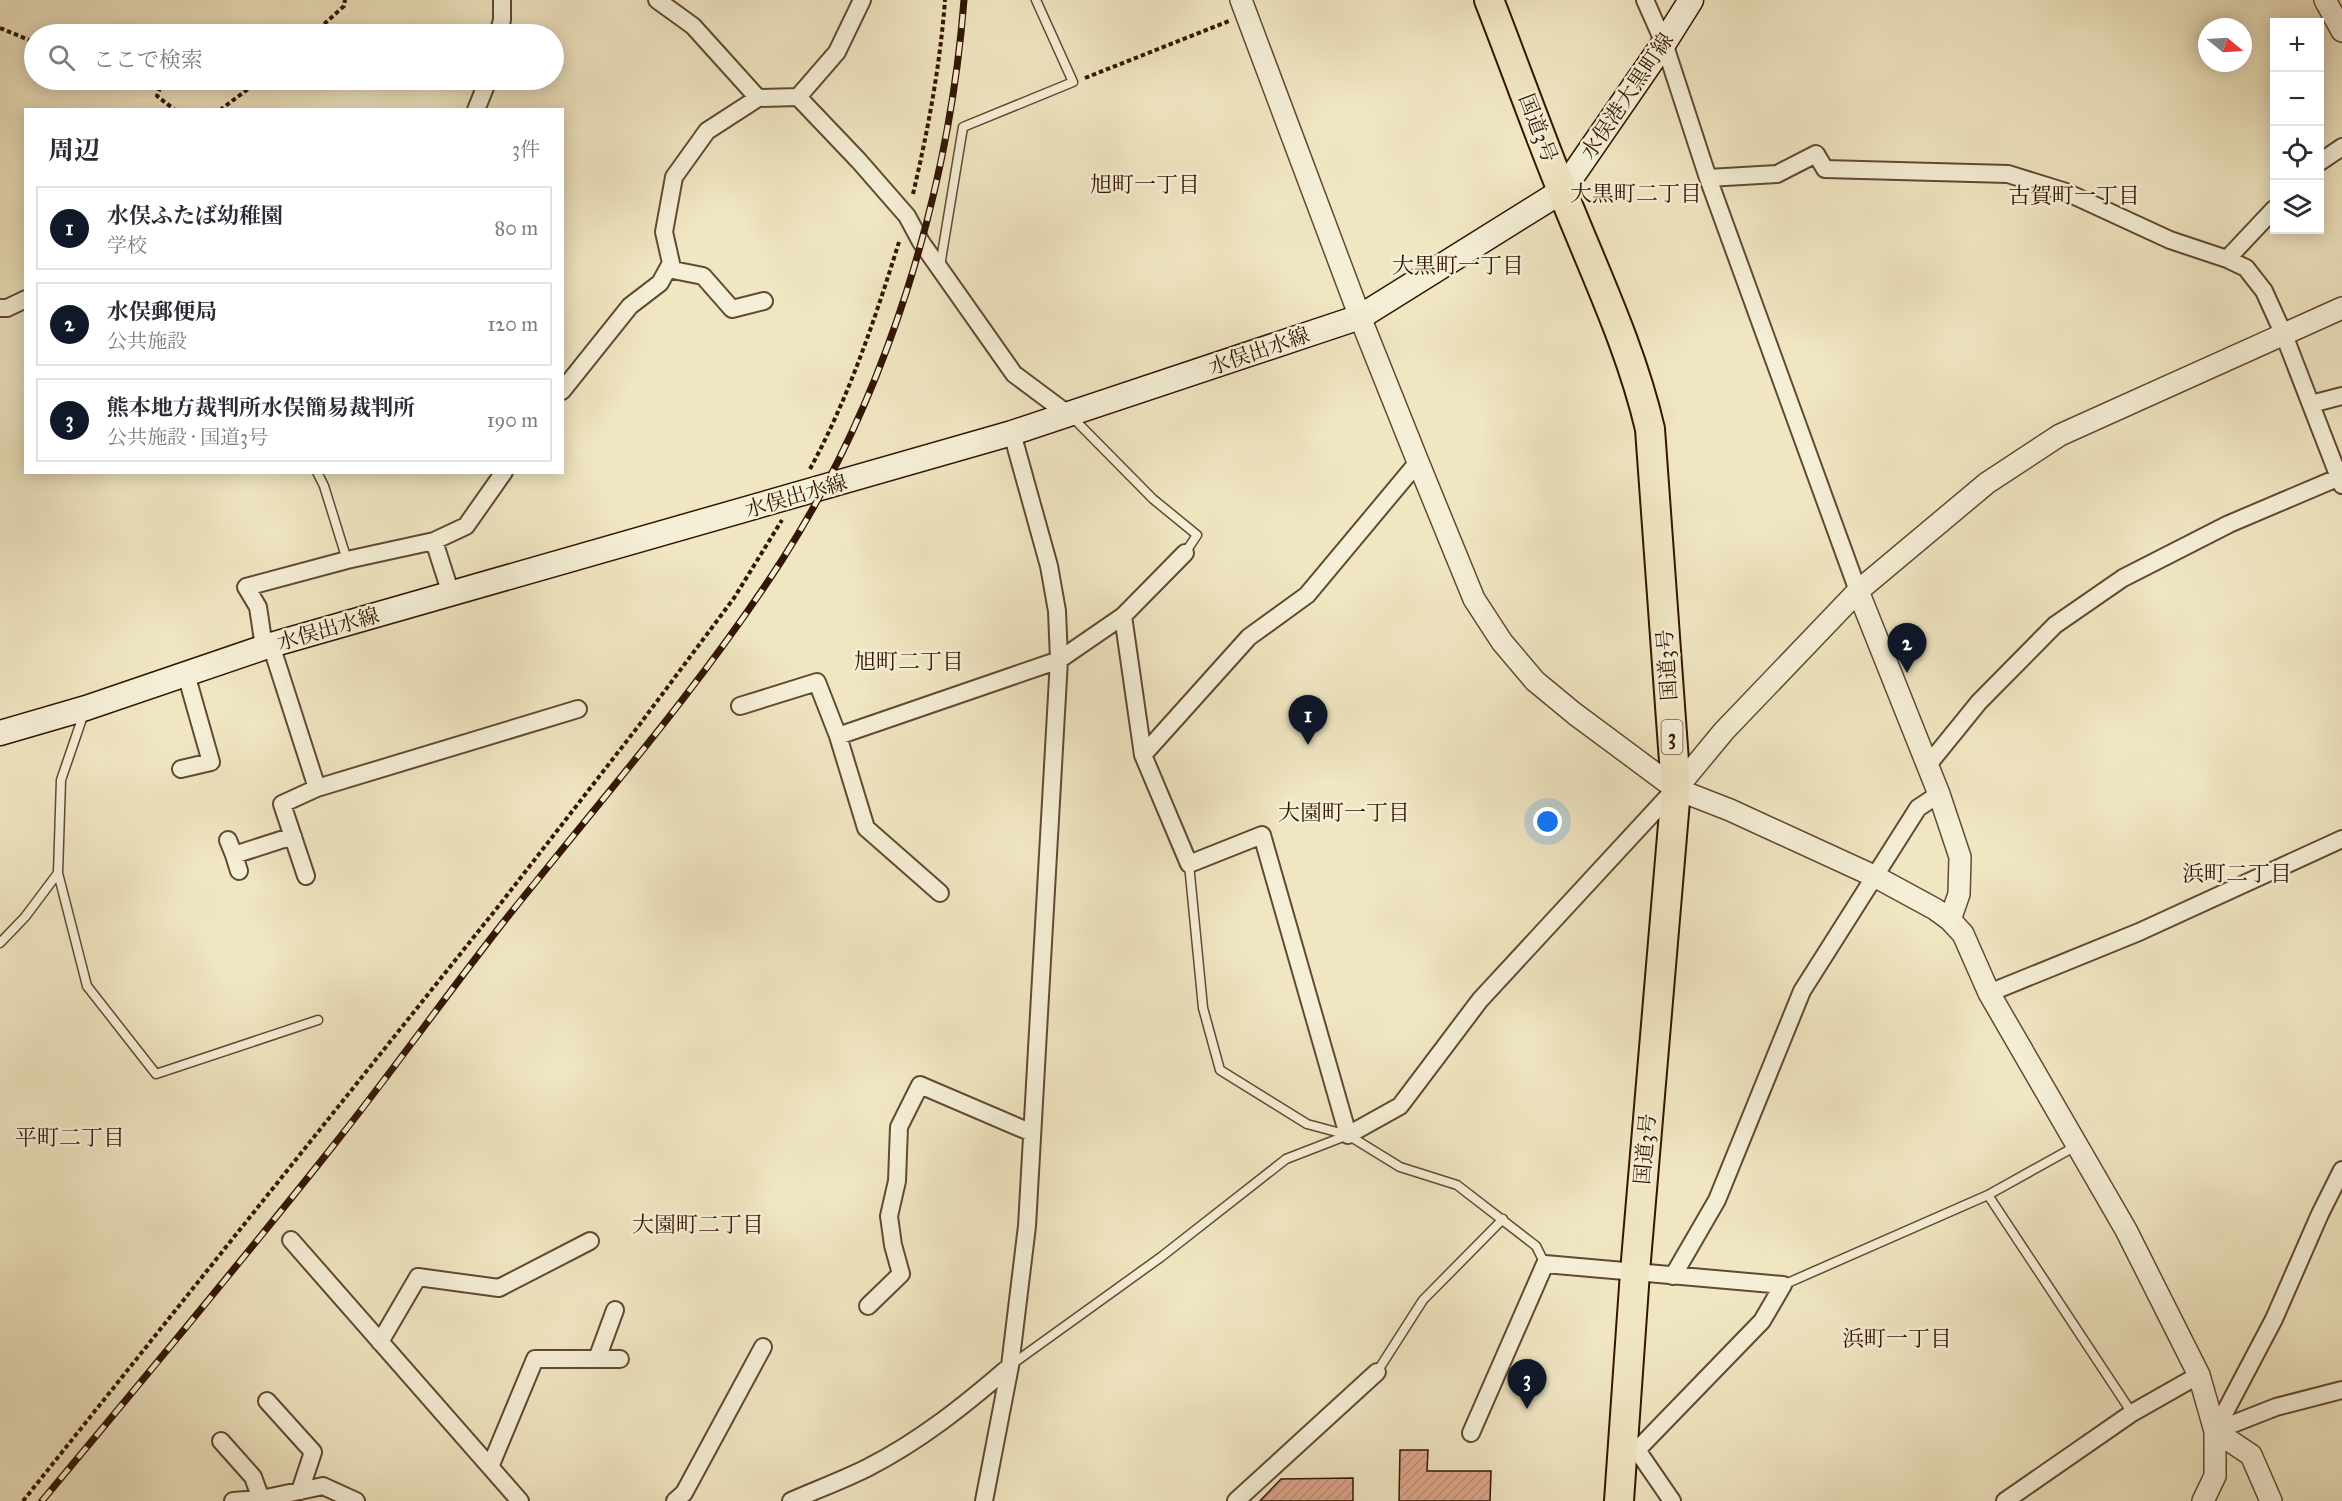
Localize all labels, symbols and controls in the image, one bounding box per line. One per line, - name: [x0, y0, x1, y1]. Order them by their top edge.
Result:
- north arrow: [2198, 18, 2252, 72]
- map controls: [2270, 18, 2324, 234]
- button: +: [2270, 18, 2324, 72]
- search box: [24, 24, 564, 90]
- street label: 水俣港大黒町線: [1575, 28, 1679, 164]
- icon: search: [45, 41, 78, 74]
- text: ここで検索: [93, 46, 203, 73]
- button: −: [2270, 72, 2324, 126]
- street label: 国道3号: [1513, 90, 1563, 166]
- button: locate: [2270, 126, 2324, 180]
- text: 周辺: [48, 134, 100, 166]
- text: 3件: [512, 137, 540, 161]
- district label: 旭町一丁目: [1090, 171, 1200, 198]
- district label: 大黒町二丁目: [1570, 180, 1702, 207]
- button: layers: [2270, 180, 2324, 234]
- district label: 古賀町一丁目: [2008, 182, 2140, 209]
- text: 水俣ふたば幼稚園: [107, 202, 283, 229]
- text: 1: [66, 216, 73, 240]
- text: 80 m: [495, 216, 538, 240]
- text: 学校: [107, 233, 147, 257]
- district label: 大黒町一丁目: [1392, 252, 1524, 279]
- text: 水俣郵便局: [107, 298, 217, 325]
- text: 2: [65, 312, 74, 336]
- text: 120 m: [487, 312, 538, 336]
- street label: 水俣出水線: [1205, 322, 1313, 380]
- text: 公共施設: [107, 329, 187, 353]
- text: 熊本地方裁判所水俣簡易裁判所: [107, 394, 415, 421]
- text: 3: [66, 408, 74, 432]
- text: 190 m: [487, 408, 538, 432]
- text: 公共施設 · 国道3号: [107, 425, 268, 449]
- street label: 水俣出水線: [742, 469, 850, 523]
- street label: 水俣出水線: [274, 602, 382, 656]
- pin: 2: [1888, 624, 1926, 673]
- street label: 国道3号: [1652, 628, 1682, 702]
- district label: 旭町二丁目: [854, 648, 964, 675]
- pin: 1: [1288, 696, 1328, 745]
- road number: 3: [1662, 720, 1682, 754]
- district label: 大園町一丁目: [1278, 799, 1410, 826]
- your location: [1533, 807, 1562, 836]
- district label: 浜町二丁目: [2182, 860, 2292, 887]
- street label: 国道3号: [1629, 1112, 1661, 1186]
- district label: 平町二丁目: [15, 1124, 125, 1151]
- district label: 大園町二丁目: [632, 1211, 764, 1238]
- district label: 浜町一丁目: [1842, 1325, 1952, 1352]
- pin: 3: [1508, 1360, 1546, 1409]

